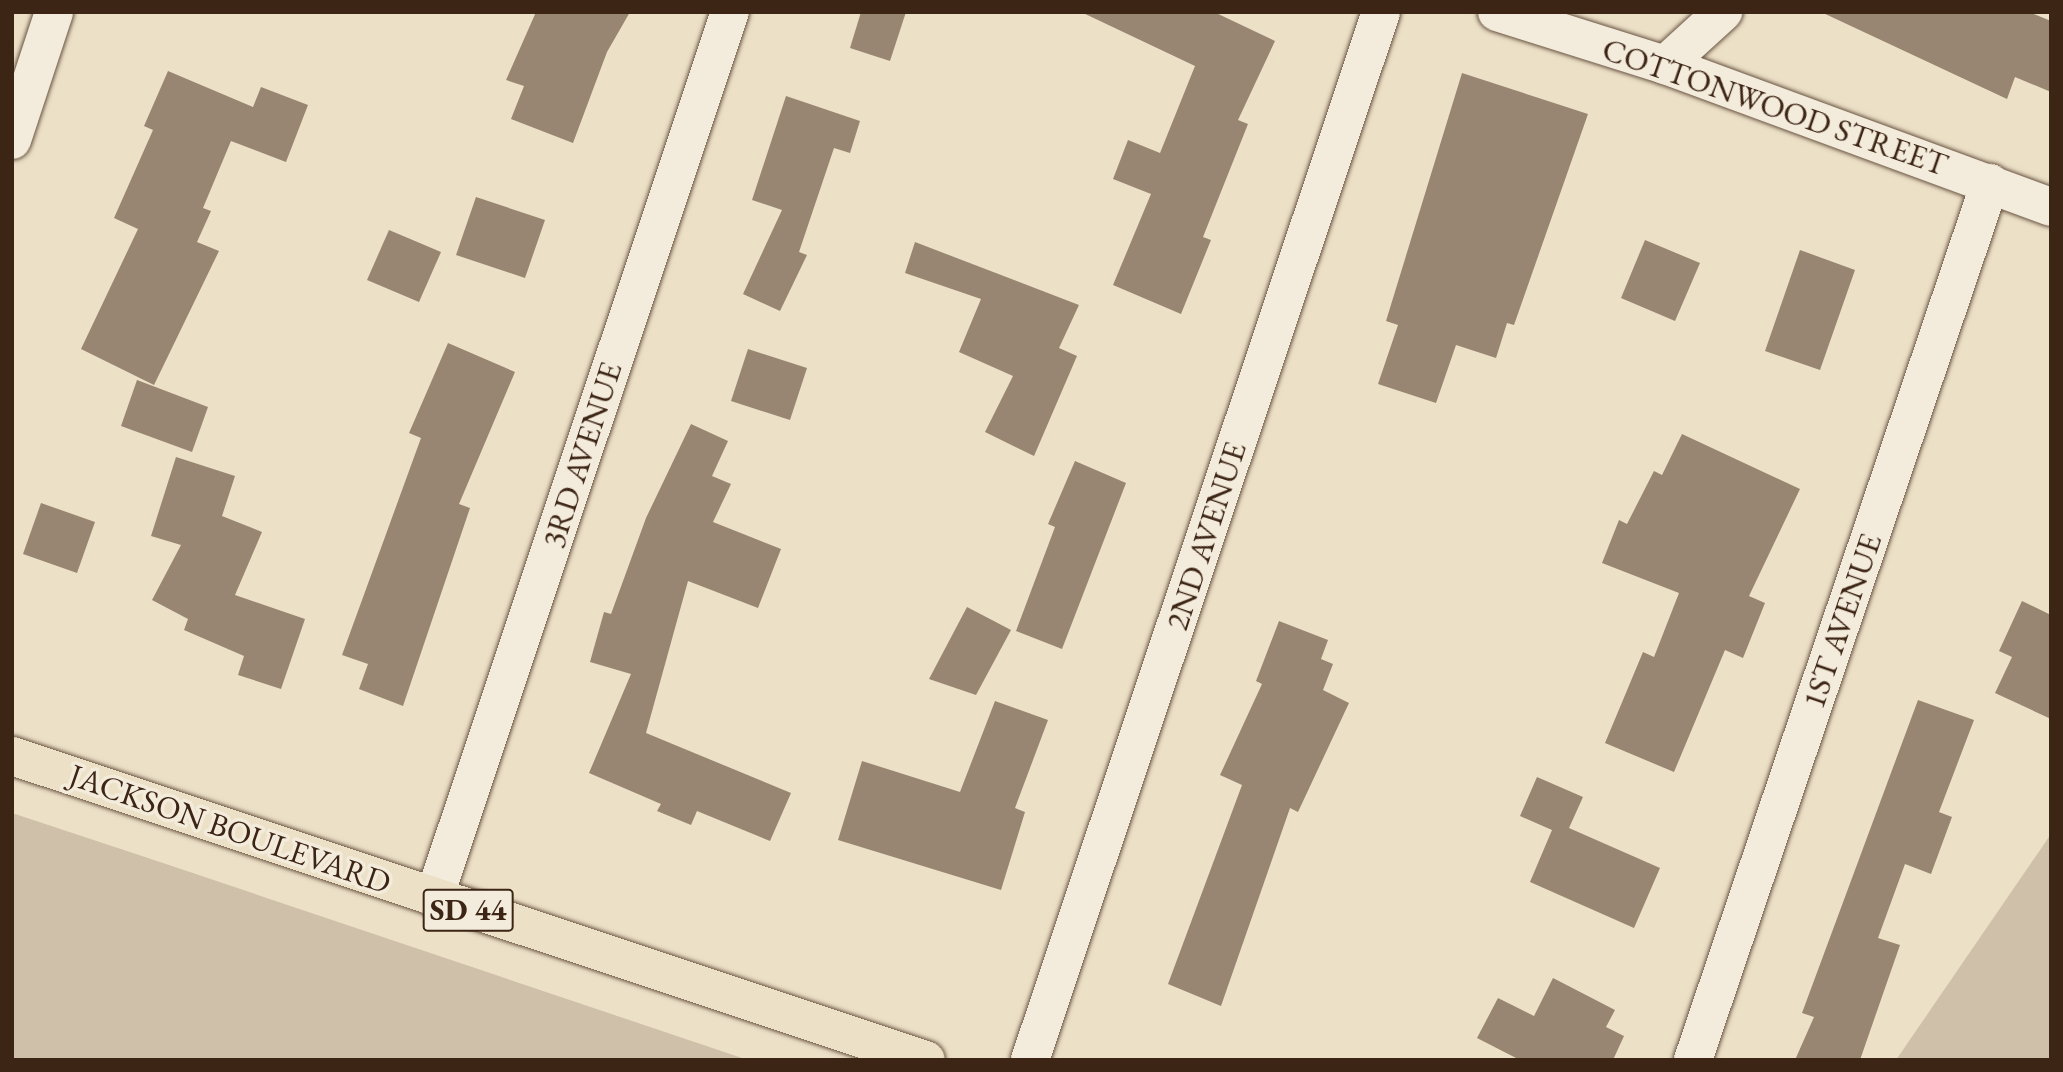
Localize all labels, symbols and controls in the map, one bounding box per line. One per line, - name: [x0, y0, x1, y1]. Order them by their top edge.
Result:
- street label: COTTONWOOD STREET: [1597, 30, 1953, 184]
- street label: 3RD AVENUE: [534, 357, 630, 553]
- street label: 2ND AVENUE: [1158, 437, 1254, 635]
- street label: 1ST AVENUE: [1794, 529, 1890, 713]
- street label: JACKSON BOULEVARD: [64, 756, 396, 902]
- road number: SD 44: [422, 884, 514, 936]

